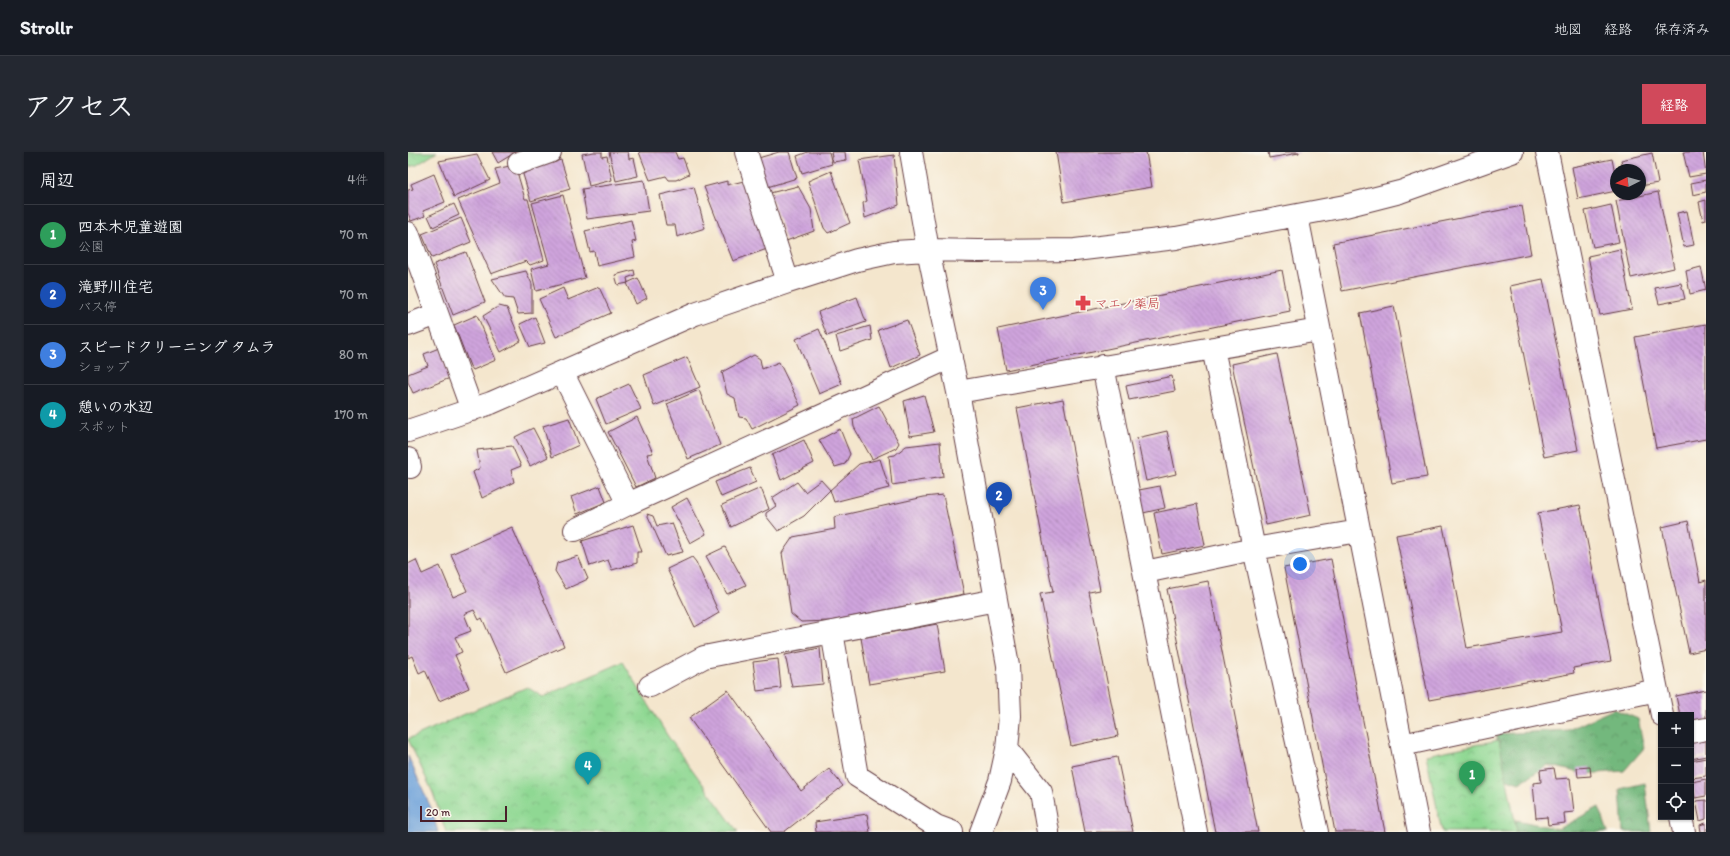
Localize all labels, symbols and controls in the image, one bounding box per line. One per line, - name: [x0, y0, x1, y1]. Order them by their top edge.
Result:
- text: Strollr: [20, 16, 73, 39]
- text: 地図: [1554, 21, 1582, 38]
- text: 経路: [1604, 21, 1632, 38]
- text: 保存済み: [1654, 21, 1710, 38]
- button: 経路: [1642, 84, 1706, 124]
- text: アクセス: [24, 89, 134, 123]
- north arrow: [1610, 164, 1646, 200]
- text: 周辺: [40, 170, 74, 190]
- text: 4件: [347, 172, 368, 187]
- text: 四本木児童遊園: [78, 218, 183, 236]
- text: 1: [50, 227, 56, 242]
- text: 70 m: [340, 227, 368, 242]
- text: 公園: [78, 239, 104, 254]
- pin: 3: [1030, 277, 1056, 310]
- text: 滝野川住宅: [78, 278, 153, 296]
- text: 2: [50, 287, 56, 302]
- text: 70 m: [340, 287, 368, 302]
- pharmacy icon: マエノ薬局: [1074, 294, 1092, 312]
- place label: マエノ薬局: [1095, 296, 1160, 311]
- text: バス停: [78, 299, 117, 314]
- text: スピードクリーニング タムラ: [78, 338, 275, 356]
- text: 3: [49, 347, 57, 362]
- text: 80 m: [339, 347, 368, 362]
- text: ショップ: [78, 359, 129, 374]
- text: 憩いの水辺: [78, 398, 153, 416]
- text: 4: [49, 407, 57, 422]
- text: 170 m: [334, 407, 368, 422]
- text: スポット: [78, 419, 130, 434]
- pin: 2: [986, 482, 1012, 515]
- your location: [1290, 554, 1310, 574]
- map controls: [1658, 712, 1694, 820]
- button: +: [1658, 712, 1694, 748]
- button: −: [1658, 748, 1694, 784]
- pin: 4: [575, 752, 601, 785]
- pin: 1: [1459, 761, 1485, 794]
- button: locate: [1658, 784, 1694, 820]
- scale bar: [420, 804, 507, 823]
- text: 20 m: [426, 806, 450, 819]

